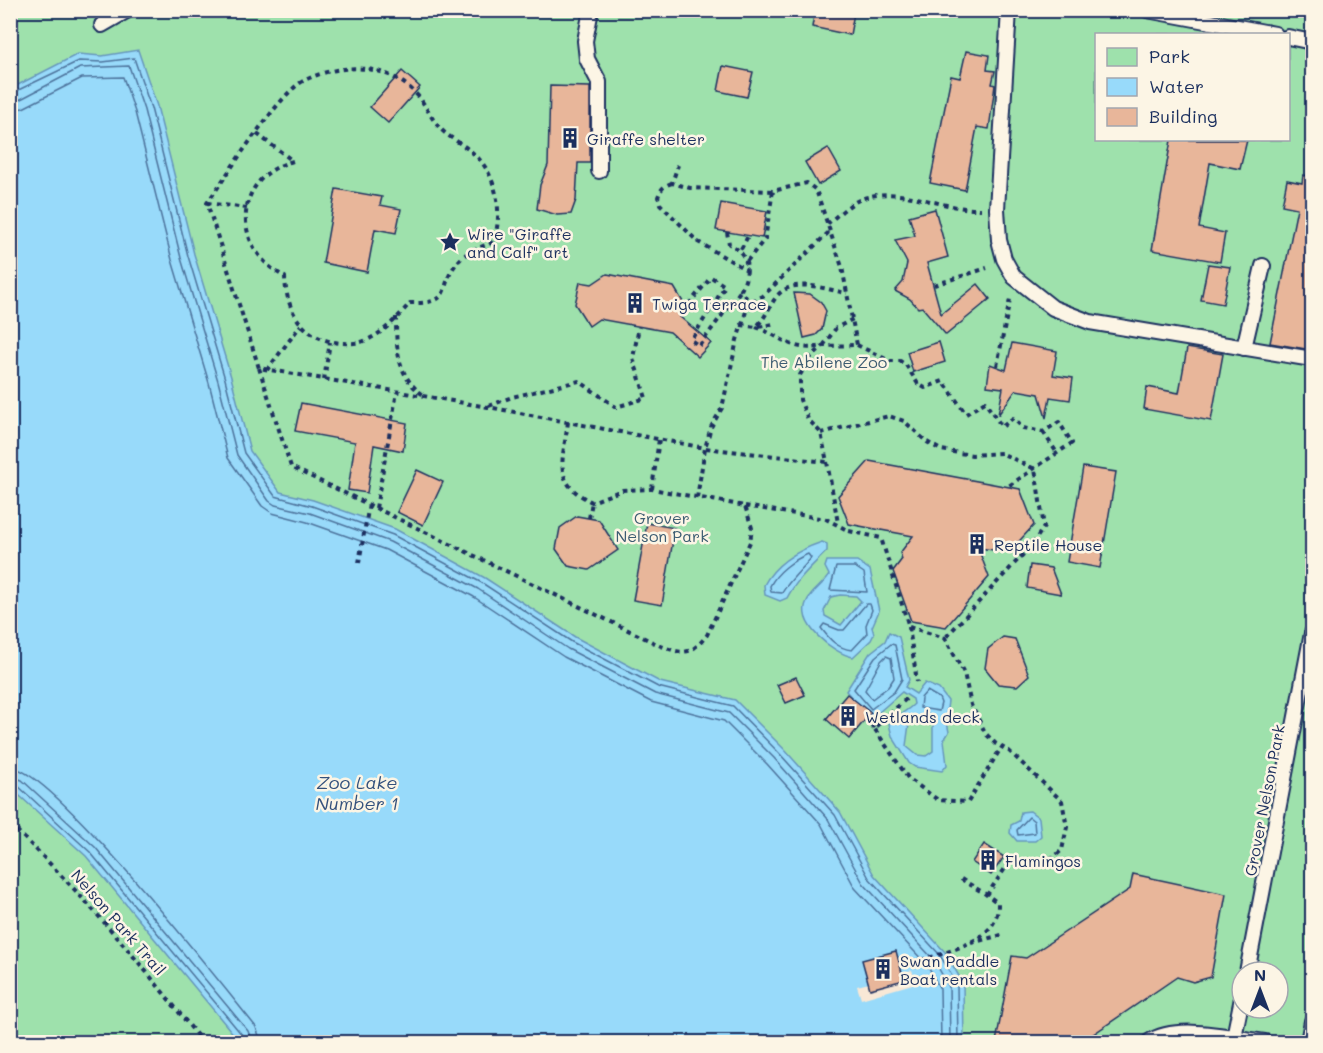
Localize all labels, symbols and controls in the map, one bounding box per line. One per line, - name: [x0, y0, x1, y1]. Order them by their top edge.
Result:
- legend: [1095, 33, 1290, 141]
- text: Park: [1149, 44, 1190, 68]
- text: Water: [1149, 74, 1204, 98]
- text: Building: [1149, 104, 1217, 128]
- building icon: Giraffe shelter: [558, 126, 582, 150]
- place label: Giraffe shelter: [587, 128, 705, 149]
- place label: Wire "Giraffe and Calf" art: [467, 223, 572, 262]
- place icon: Wire "Giraffe and Calf" art: [438, 230, 462, 254]
- building icon: Twiga Terrace: [623, 291, 647, 315]
- place label: Twiga Terrace: [652, 293, 767, 314]
- park label: The Abilene Zoo: [761, 351, 887, 372]
- park label: Grover Nelson Park: [615, 507, 709, 546]
- building icon: Reptile House: [965, 532, 989, 556]
- place label: Reptile House: [994, 534, 1102, 555]
- building icon: Wetlands deck: [836, 704, 860, 728]
- place label: Wetlands deck: [865, 706, 980, 727]
- street label: Grover Nelson Park: [1239, 722, 1289, 878]
- water label: Zoo Lake Number 1: [316, 770, 398, 815]
- building icon: Flamingos: [976, 848, 1000, 872]
- place label: Flamingos: [1005, 850, 1081, 871]
- street label: Nelson Park Trail: [67, 864, 171, 980]
- place label: Swan Paddle Boat rentals: [900, 950, 999, 989]
- building icon: Swan Paddle Boat rentals: [871, 957, 895, 981]
- north arrow: [1230, 960, 1290, 1020]
- text: N: [1254, 964, 1266, 985]

